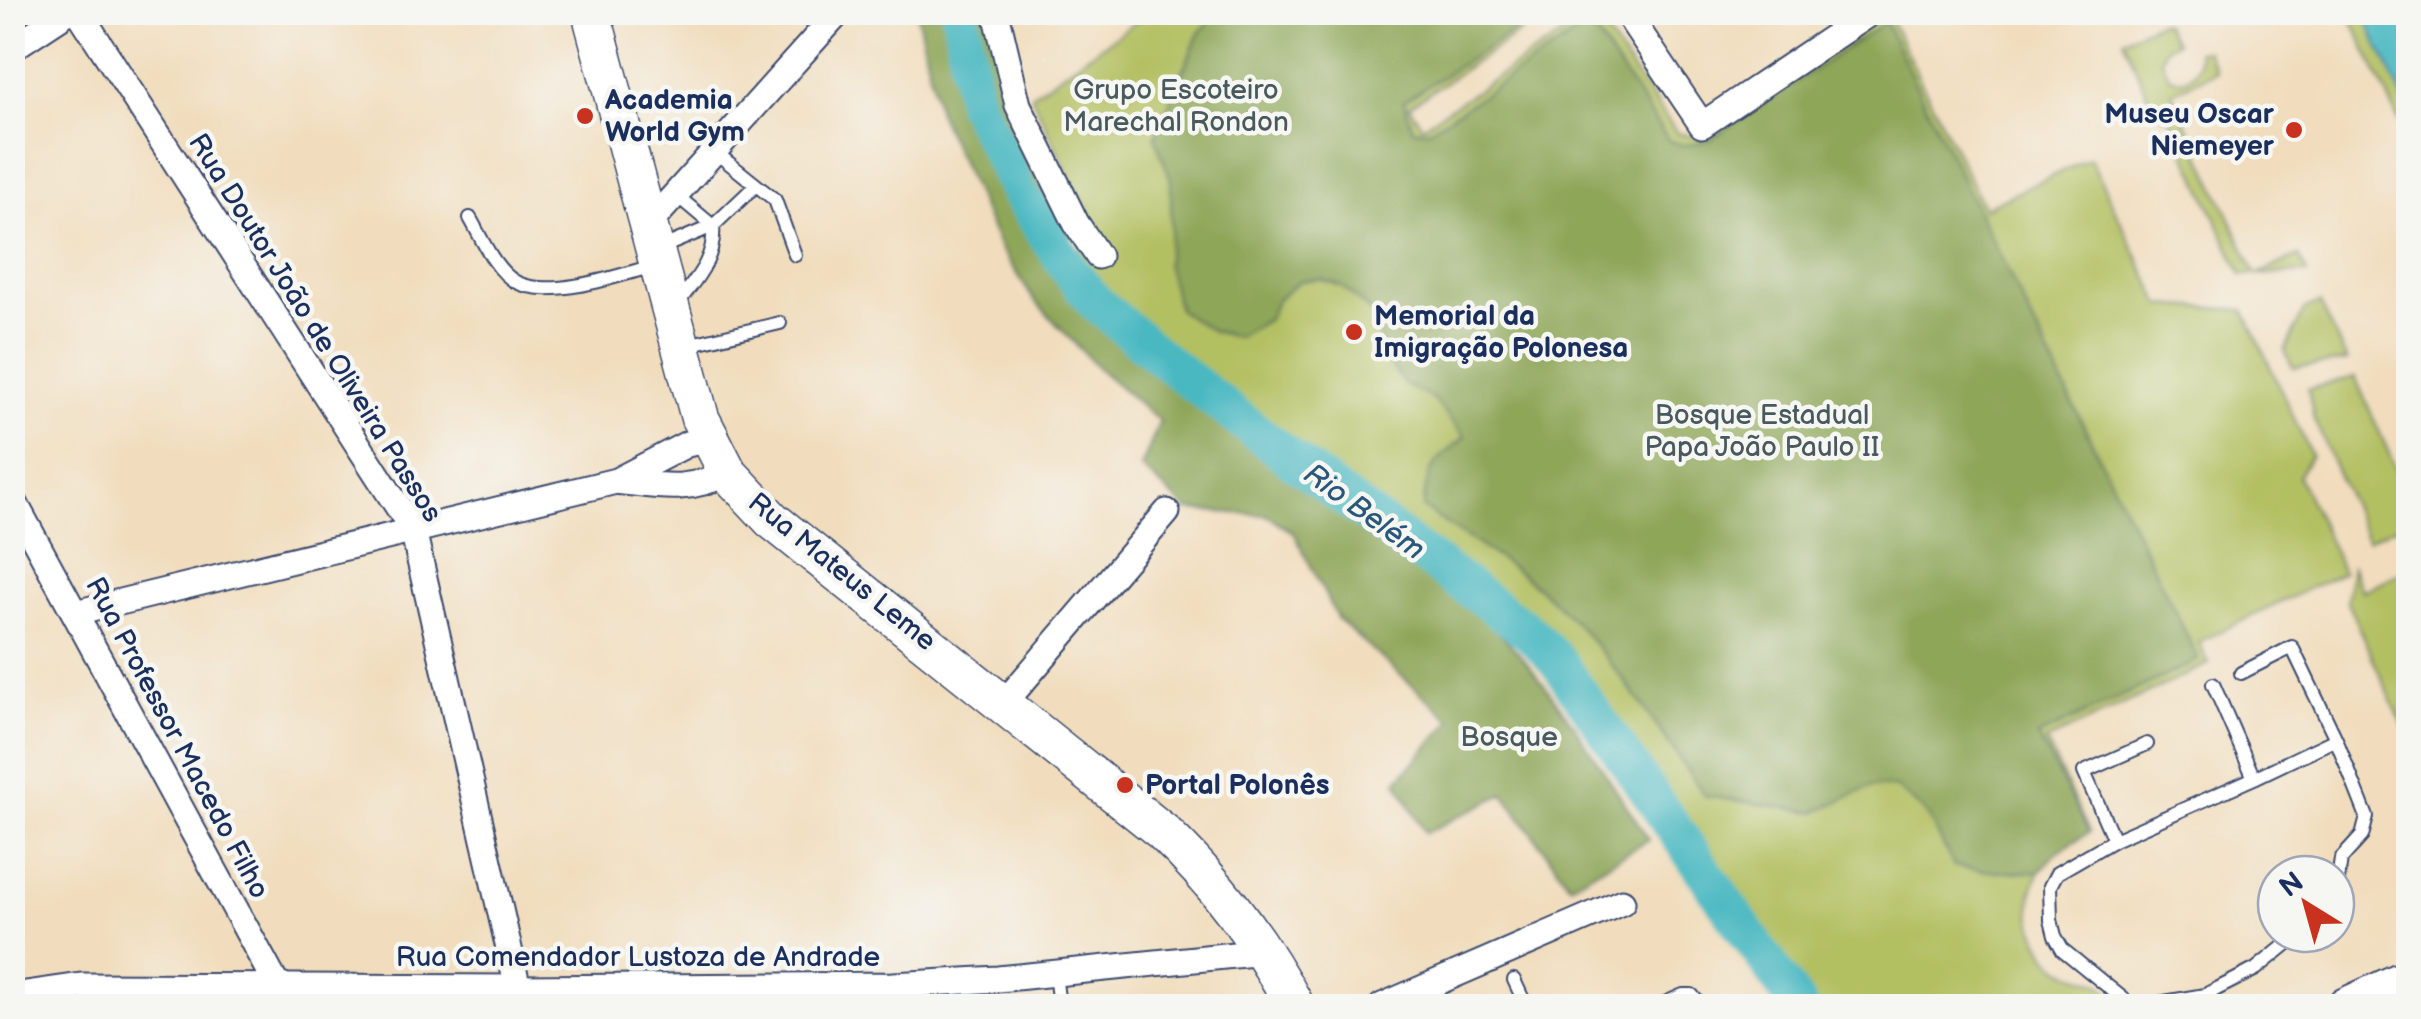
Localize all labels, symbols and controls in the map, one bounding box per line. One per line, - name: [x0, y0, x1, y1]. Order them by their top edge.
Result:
- park label: Grupo Escoteiro Marechal Rondon: [1063, 74, 1289, 139]
- place label: Academia World Gym: [604, 84, 745, 149]
- place label: Museu Oscar Niemeyer: [2104, 98, 2275, 163]
- marker: Academia World Gym: [574, 105, 596, 127]
- marker: Museu Oscar Niemeyer: [2283, 119, 2305, 141]
- street label: Rua Doutor João de Oliveira Passos: [181, 128, 449, 528]
- place label: Memorial da Imigração Polonesa: [1374, 300, 1628, 365]
- marker: Memorial da Imigração Polonesa: [1343, 321, 1365, 343]
- park label: Bosque Estadual Papa João Paulo II: [1645, 399, 1879, 464]
- water label: Rio Belém: [1296, 456, 1432, 568]
- street label: Rua Mateus Leme: [741, 486, 943, 658]
- street label: Rua Professor Macedo Filho: [78, 572, 276, 904]
- park label: Bosque: [1460, 721, 1558, 754]
- place label: Portal Polonês: [1145, 769, 1330, 802]
- marker: Portal Polonês: [1114, 774, 1136, 796]
- north arrow: [2256, 854, 2356, 954]
- text: N: [2274, 866, 2310, 905]
- street label: Rua Comendador Lustoza de Andrade: [396, 941, 880, 974]

